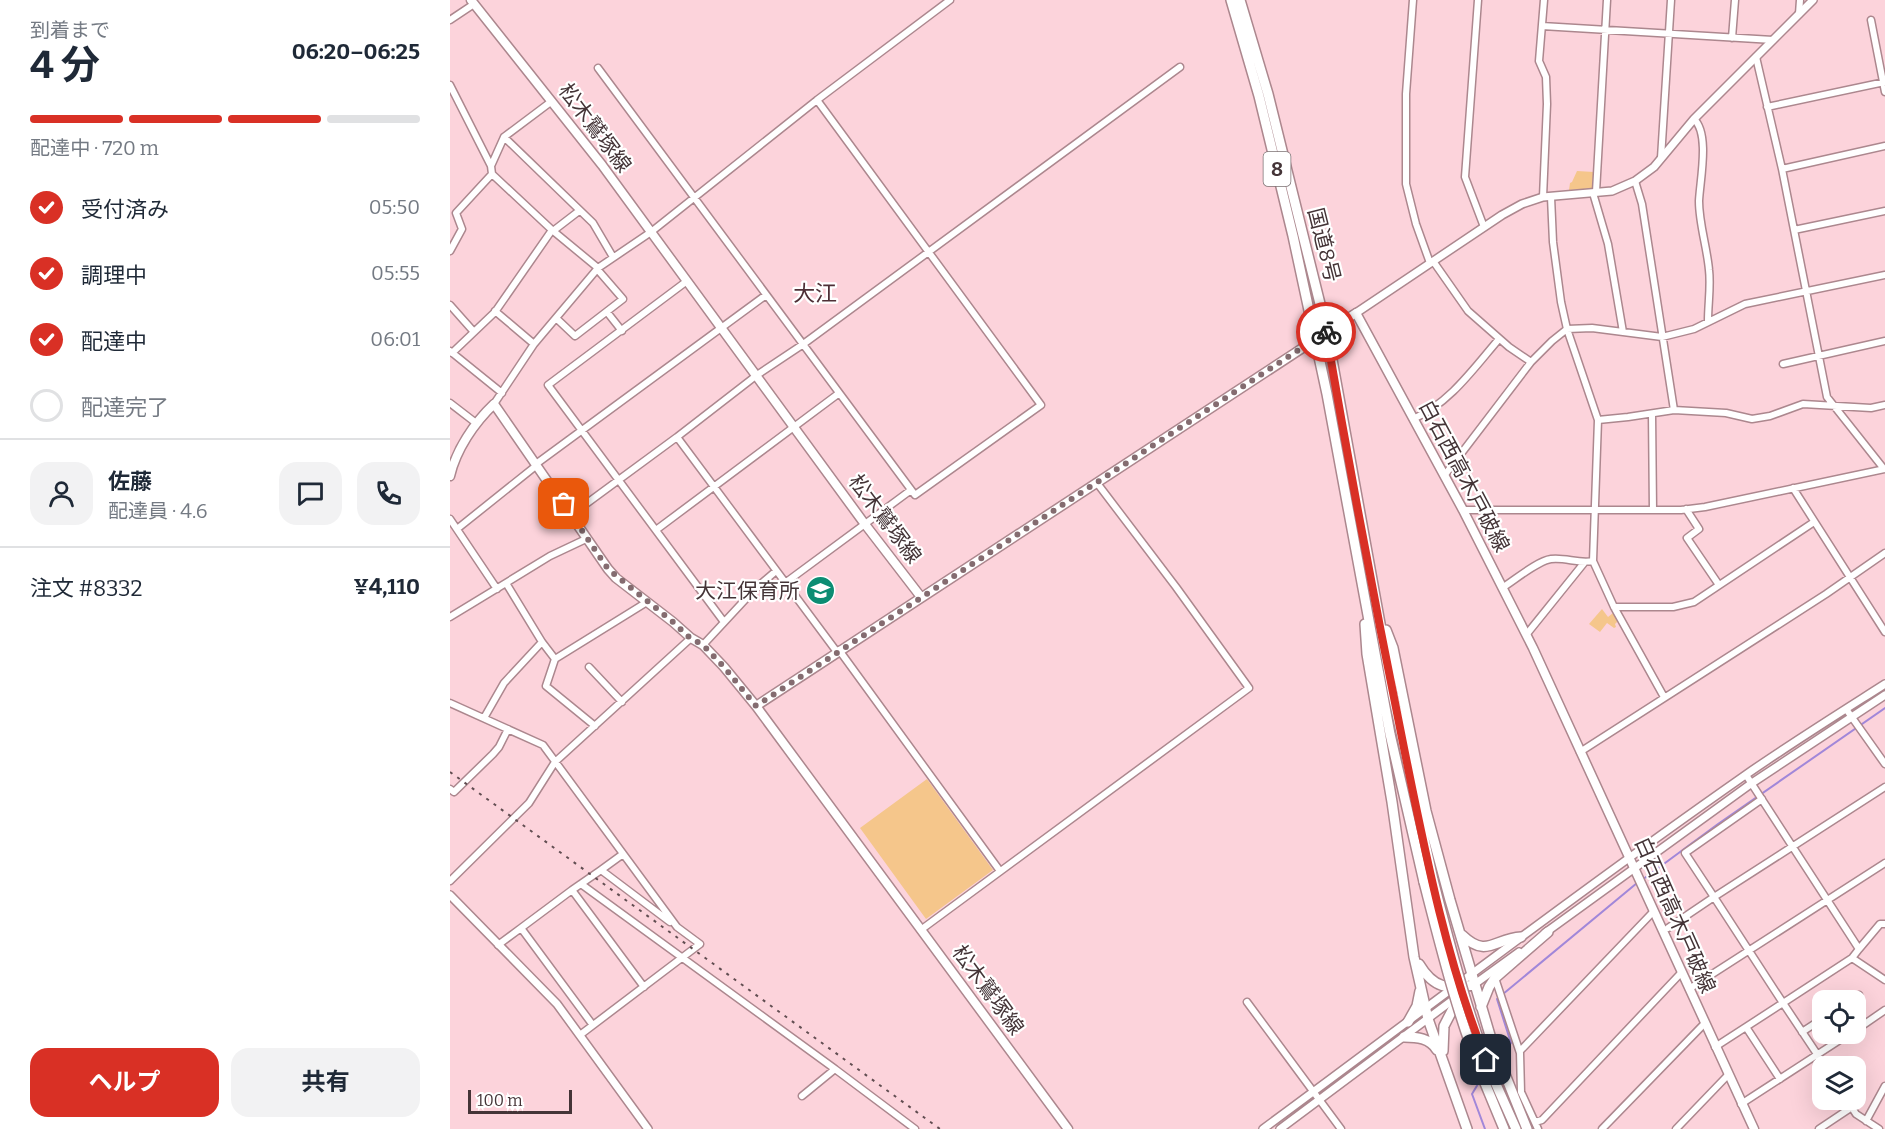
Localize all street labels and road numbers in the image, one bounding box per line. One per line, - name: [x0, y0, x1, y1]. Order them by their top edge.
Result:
- street label: 松木鷲塚線: [553, 78, 637, 178]
- road number: 8: [1264, 152, 1290, 186]
- street label: 国道8号: [1302, 205, 1346, 285]
- street label: 白石西高木戸破線: [1413, 396, 1515, 556]
- street label: 松木鷲塚線: [843, 469, 927, 569]
- street label: 白石西高木戸破線: [1629, 833, 1721, 997]
- street label: 松木鷲塚線: [947, 940, 1029, 1040]

